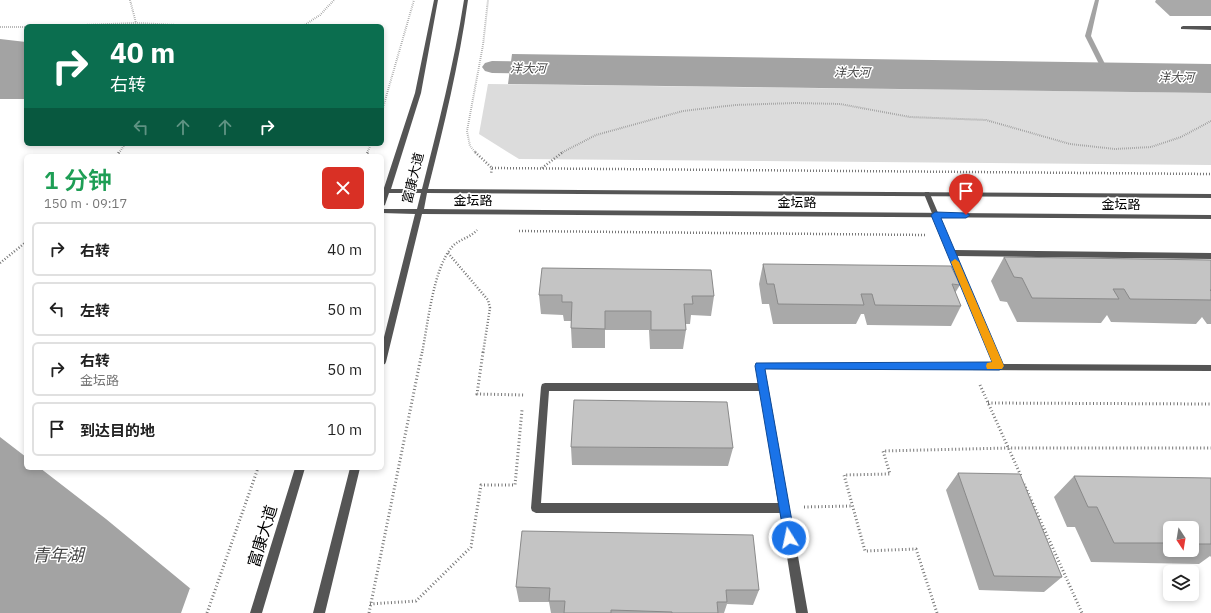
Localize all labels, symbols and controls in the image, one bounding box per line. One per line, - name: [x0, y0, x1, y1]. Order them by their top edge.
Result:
- text: 40 m: [110, 34, 175, 71]
- icon: right: [44, 40, 96, 92]
- water label: 洋大河: [510, 60, 548, 76]
- water label: 洋大河: [834, 64, 872, 80]
- water label: 洋大河: [1158, 69, 1196, 85]
- text: 右转: [110, 73, 146, 96]
- icon: left: [130, 116, 152, 138]
- icon: ahead: [172, 116, 194, 138]
- icon: ahead: [214, 116, 236, 138]
- icon: right: [256, 116, 278, 138]
- street label: 富康大道: [398, 151, 428, 205]
- text: 1 分钟: [44, 164, 112, 196]
- button: close: [322, 167, 364, 209]
- pin: [949, 174, 983, 215]
- icon: arrive: [955, 180, 977, 202]
- street label: 金坛路: [453, 192, 493, 209]
- street label: 金坛路: [777, 194, 817, 211]
- text: 150 m · 09:17: [44, 195, 127, 212]
- street label: 金坛路: [1101, 196, 1141, 213]
- icon: right: [46, 238, 68, 260]
- text: 40 m: [327, 240, 362, 259]
- text: 右转: [80, 241, 110, 260]
- icon: left: [46, 298, 68, 320]
- text: 50 m: [327, 300, 362, 319]
- text: 左转: [80, 301, 110, 320]
- text: 右转: [80, 351, 110, 370]
- icon: right: [46, 358, 68, 380]
- text: 50 m: [327, 360, 362, 379]
- text: 金坛路: [80, 372, 119, 389]
- icon: arrive: [46, 418, 68, 440]
- text: 10 m: [327, 420, 362, 439]
- text: 到达目的地: [80, 421, 155, 440]
- street label: 富康大道: [243, 502, 281, 570]
- position arrow: [768, 517, 810, 559]
- north arrow: [1163, 521, 1199, 557]
- map controls: [1163, 521, 1199, 601]
- water label: 青年湖: [33, 544, 86, 566]
- button: layers: [1163, 565, 1199, 601]

